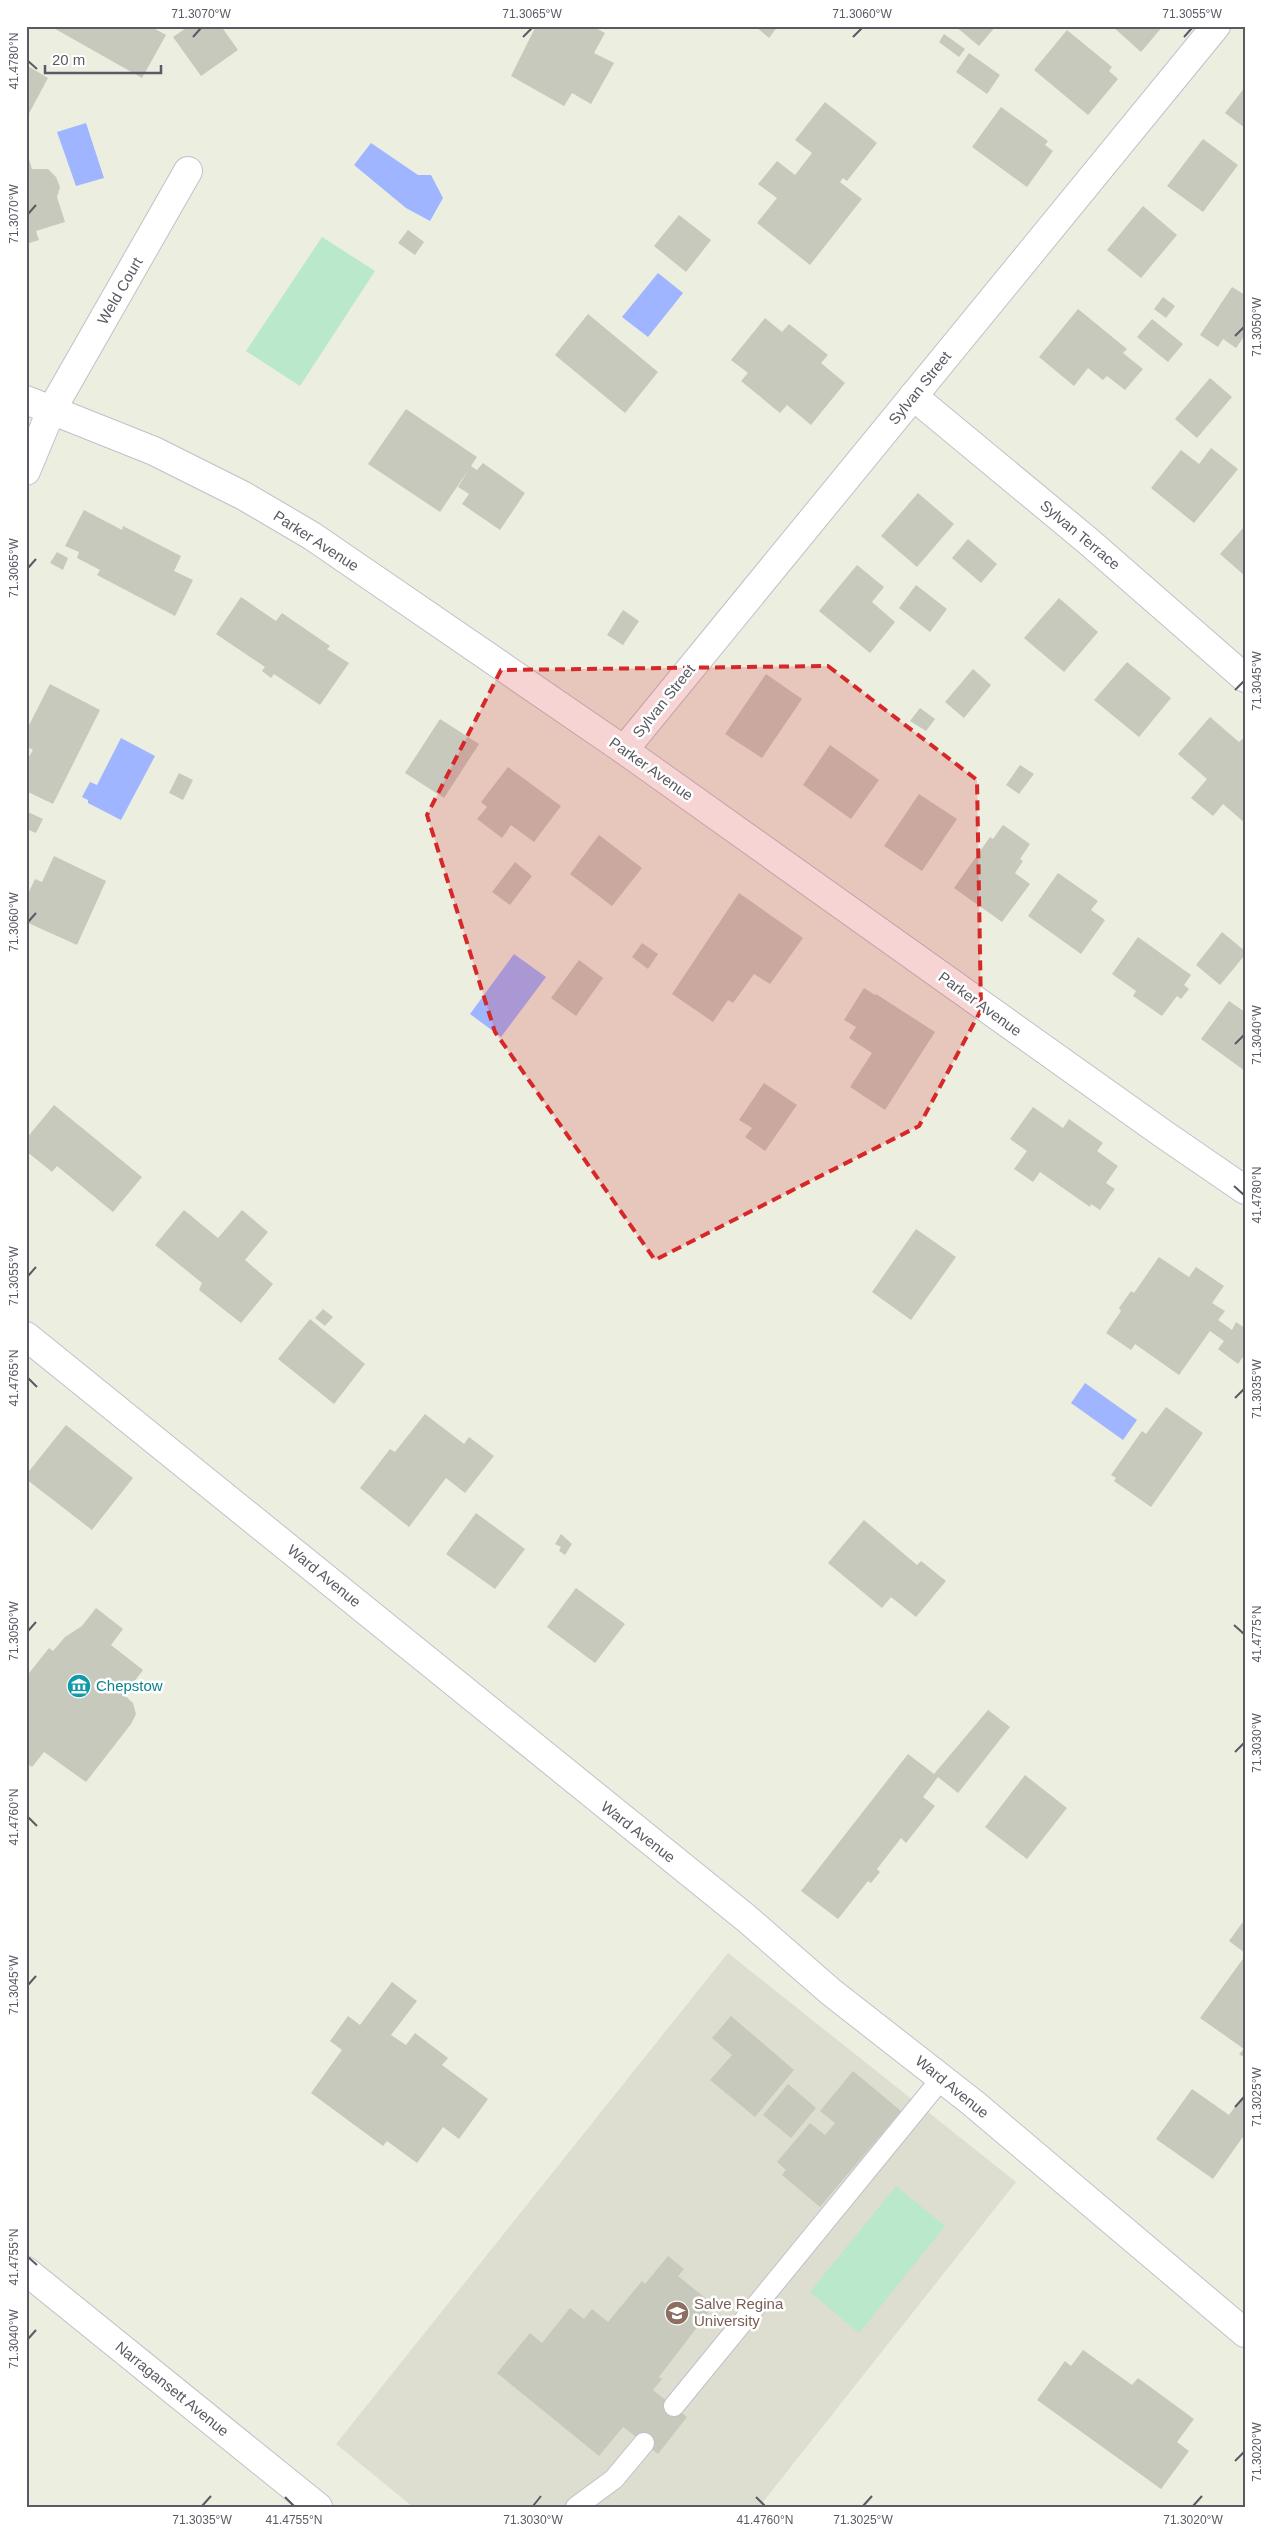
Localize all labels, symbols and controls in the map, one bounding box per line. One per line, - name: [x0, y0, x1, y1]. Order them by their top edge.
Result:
- text: 71.3070°W: [171, 7, 231, 21]
- text: 71.3065°W: [502, 7, 562, 21]
- text: 71.3060°W: [832, 7, 892, 21]
- text: 71.3055°W: [1162, 7, 1222, 21]
- text: 41.4780°N: [7, 33, 21, 89]
- scale bar: [45, 42, 161, 74]
- text: 20 m: [52, 51, 85, 68]
- text: 71.3070°W: [7, 184, 21, 244]
- street label: Weld Court: [94, 253, 146, 327]
- text: 71.3050°W: [1250, 297, 1264, 357]
- street label: Sylvan Street: [885, 347, 955, 428]
- street label: Sylvan Terrace: [1037, 496, 1124, 573]
- street label: Parker Avenue: [270, 507, 362, 574]
- text: 71.3065°W: [7, 538, 21, 598]
- text: 71.3045°W: [1250, 651, 1264, 711]
- street label: Sylvan Street: [629, 660, 699, 741]
- street label: Parker Avenue: [606, 733, 696, 804]
- text: 71.3060°W: [7, 892, 21, 952]
- street label: Parker Avenue: [936, 968, 1025, 1039]
- text: 71.3040°W: [1250, 1005, 1264, 1065]
- text: 41.4780°N: [1250, 1167, 1264, 1223]
- text: 71.3055°W: [7, 1246, 21, 1306]
- text: 41.4765°N: [7, 1350, 21, 1406]
- text: 71.3035°W: [1250, 1359, 1264, 1419]
- street label: Ward Avenue: [284, 1541, 364, 1610]
- text: 71.3050°W: [7, 1601, 21, 1661]
- text: 41.4775°N: [1250, 1606, 1264, 1662]
- museum icon: Chepstow: [66, 1673, 92, 1699]
- place label: Chepstow: [96, 1677, 163, 1694]
- text: 71.3030°W: [1250, 1713, 1264, 1773]
- text: 41.4760°N: [7, 1789, 21, 1845]
- street label: Ward Avenue: [598, 1797, 679, 1866]
- text: 71.3045°W: [7, 1955, 21, 2015]
- street label: Ward Avenue: [912, 2052, 992, 2121]
- text: 71.3025°W: [1250, 2067, 1264, 2127]
- text: 41.4755°N: [7, 2229, 21, 2285]
- place label: Salve Regina University: [694, 2295, 784, 2329]
- school or university icon: Salve Regina University: [664, 2300, 690, 2326]
- text: 71.3040°W: [7, 2309, 21, 2369]
- street label: Narragansett Avenue: [112, 2338, 232, 2439]
- text: 71.3020°W: [1250, 2422, 1264, 2482]
- text: 71.3035°W: [172, 2513, 232, 2527]
- text: 41.4755°N: [266, 2513, 322, 2527]
- text: 71.3030°W: [503, 2513, 563, 2527]
- text: 41.4760°N: [737, 2513, 793, 2527]
- text: 71.3025°W: [833, 2513, 893, 2527]
- text: 71.3020°W: [1163, 2513, 1223, 2527]

